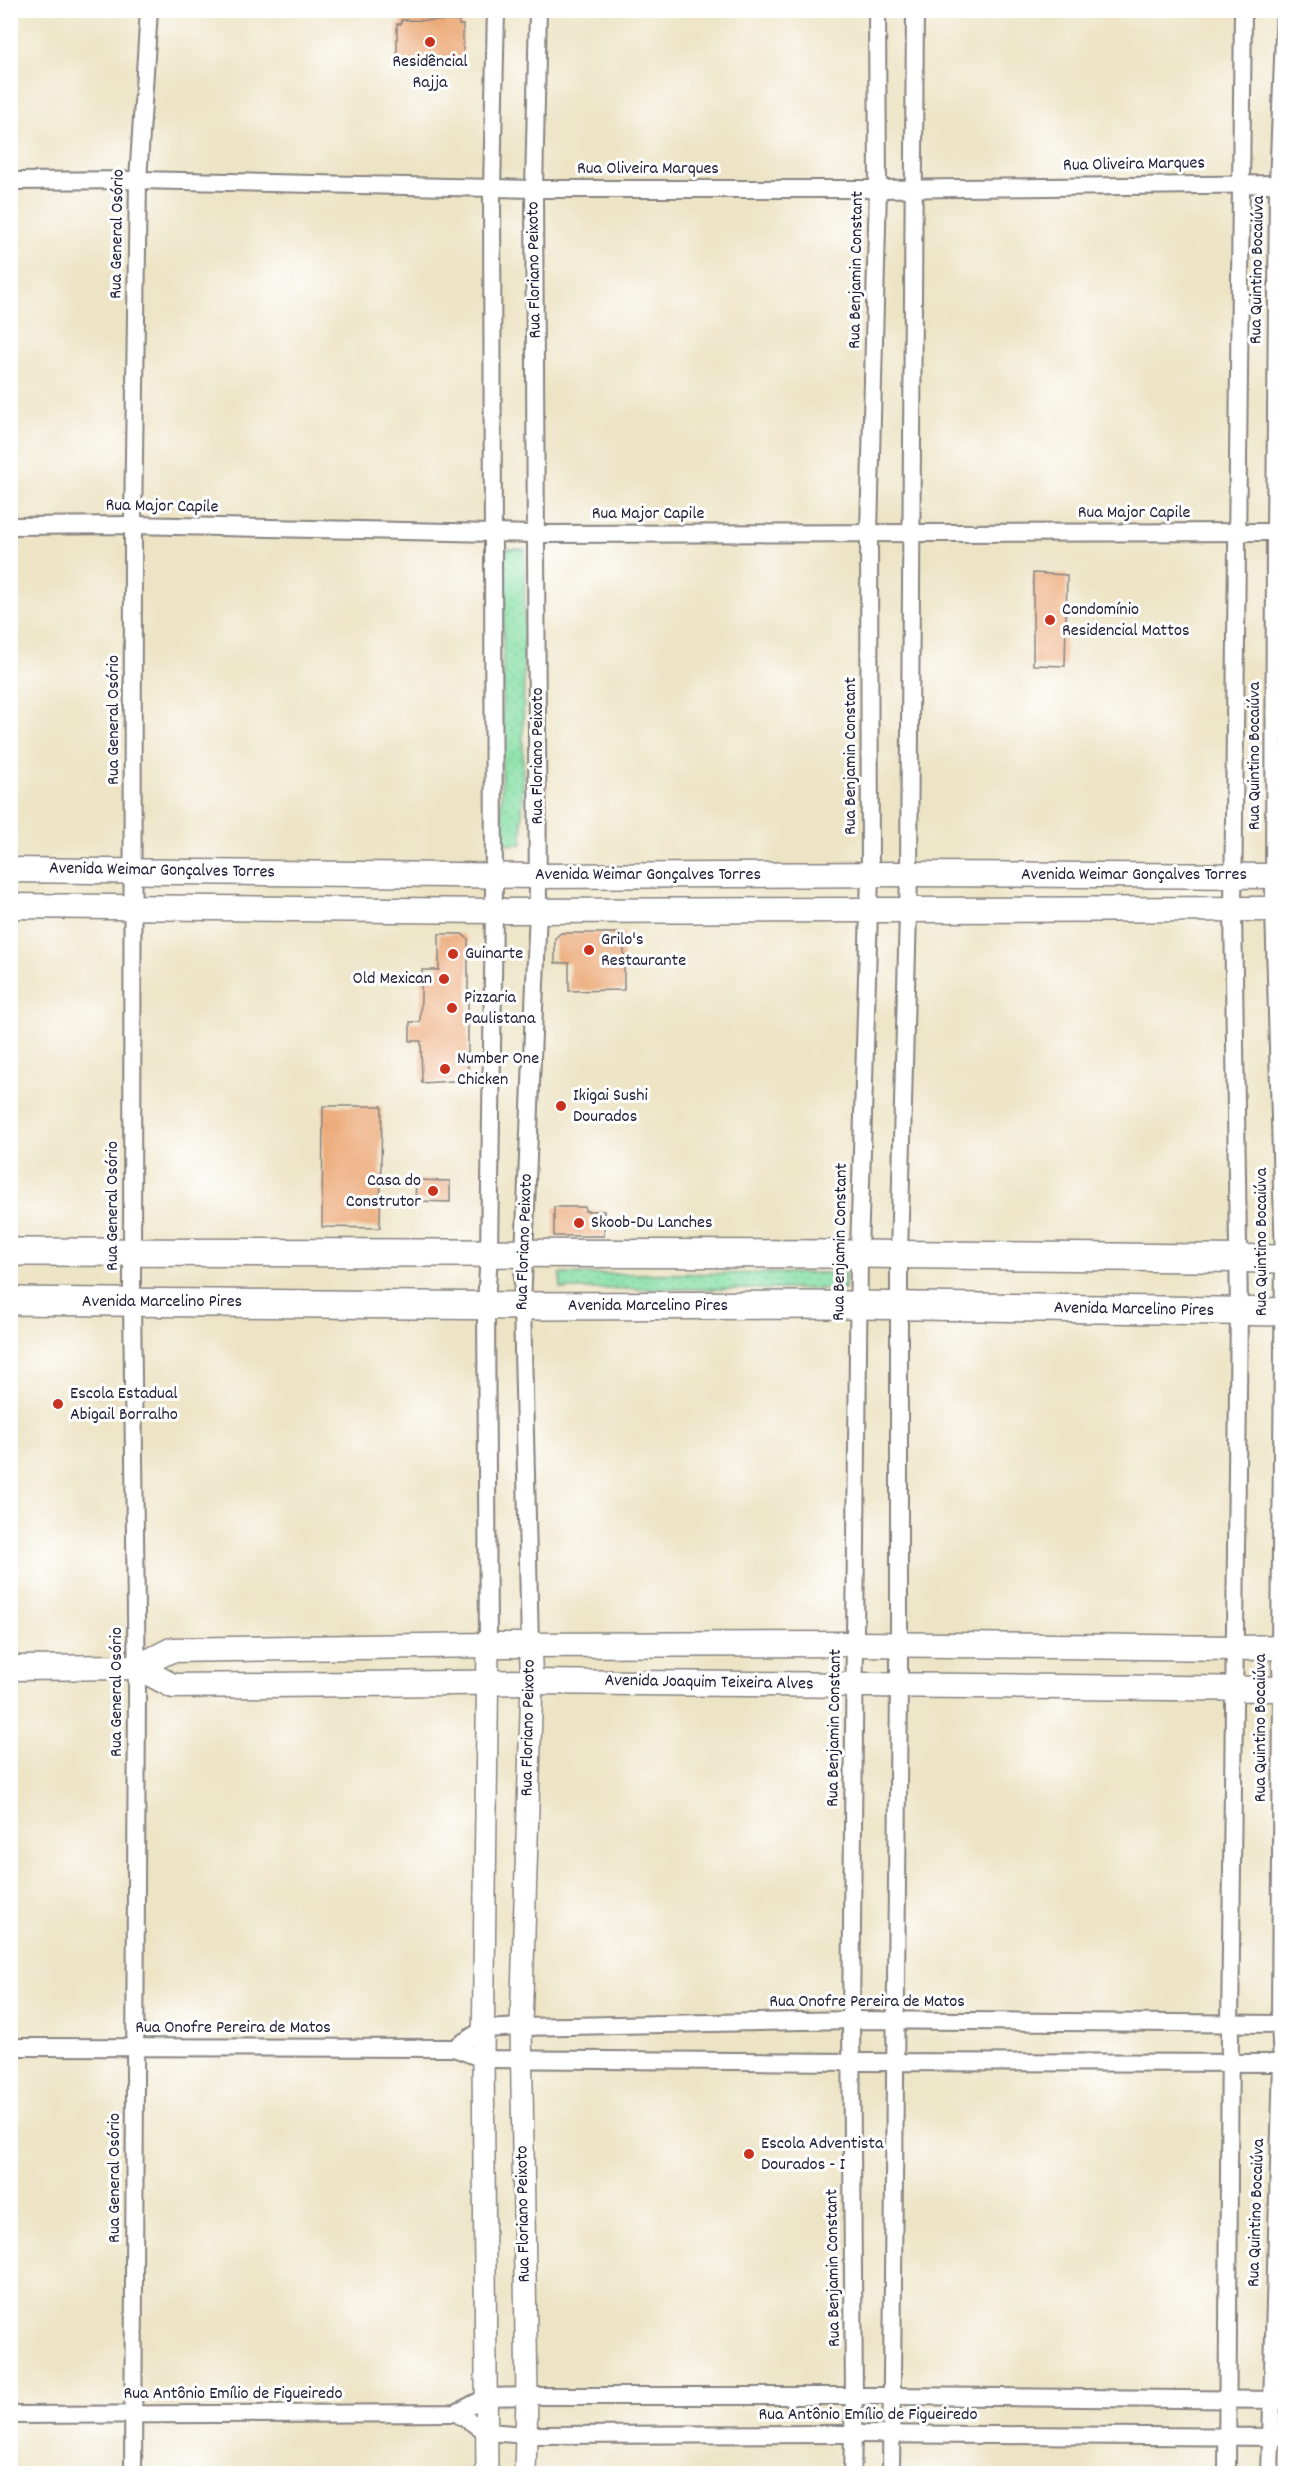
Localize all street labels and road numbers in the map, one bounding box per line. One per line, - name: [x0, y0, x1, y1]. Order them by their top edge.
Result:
- street label: Rua Oliveira Marques: [1063, 151, 1205, 179]
- street label: Rua Oliveira Marques: [577, 157, 719, 182]
- street label: Rua General Osório: [104, 169, 132, 299]
- street label: Rua Benjamin Constant: [843, 190, 871, 349]
- street label: Rua Quintino Bocaiúva: [1244, 195, 1272, 344]
- street label: Rua Floriano Peixoto: [521, 201, 549, 339]
- street label: Rua Major Capile: [105, 494, 219, 520]
- street label: Rua Major Capile: [1078, 501, 1190, 526]
- street label: Rua Major Capile: [592, 502, 704, 527]
- street label: Rua General Osório: [102, 655, 127, 785]
- street label: Rua Benjamin Constant: [839, 677, 864, 835]
- street label: Rua Quintino Bocaiúva: [1243, 681, 1268, 830]
- street label: Rua Floriano Peixoto: [526, 688, 551, 825]
- street label: Avenida Weimar Gonçalves Torres: [49, 857, 275, 885]
- street label: Avenida Weimar Gonçalves Torres: [535, 863, 761, 888]
- street label: Avenida Weimar Gonçalves Torres: [1021, 863, 1247, 888]
- street label: Rua General Osório: [101, 1141, 126, 1271]
- street label: Rua Benjamin Constant: [827, 1162, 855, 1321]
- street label: Rua Quintino Bocaiúva: [1250, 1167, 1275, 1316]
- street label: Rua Floriano Peixoto: [510, 1173, 540, 1311]
- street label: Avenida Marcelino Pires: [82, 1290, 242, 1315]
- street label: Avenida Marcelino Pires: [568, 1294, 728, 1319]
- street label: Avenida Marcelino Pires: [1054, 1296, 1214, 1324]
- street label: Rua General Osório: [105, 1627, 130, 1757]
- street label: Rua Benjamin Constant: [821, 1648, 849, 1807]
- street label: Rua Quintino Bocaiúva: [1249, 1653, 1274, 1802]
- street label: Rua Floriano Peixoto: [515, 1659, 543, 1797]
- street label: Avenida Joaquim Teixeira Alves: [604, 1669, 814, 1697]
- street label: Rua Onofre Pereira de Matos: [769, 1990, 965, 2015]
- street label: Rua Onofre Pereira de Matos: [135, 2016, 331, 2041]
- street label: Rua General Osório: [103, 2113, 128, 2243]
- street label: Rua Quintino Bocaiúva: [1242, 2138, 1272, 2288]
- street label: Rua Floriano Peixoto: [510, 2145, 538, 2283]
- street label: Rua Benjamin Constant: [820, 2188, 848, 2347]
- street label: Rua Antônio Emílio de Figueiredo: [124, 2382, 342, 2407]
- street label: Rua Antônio Emílio de Figueiredo: [759, 2403, 977, 2428]

